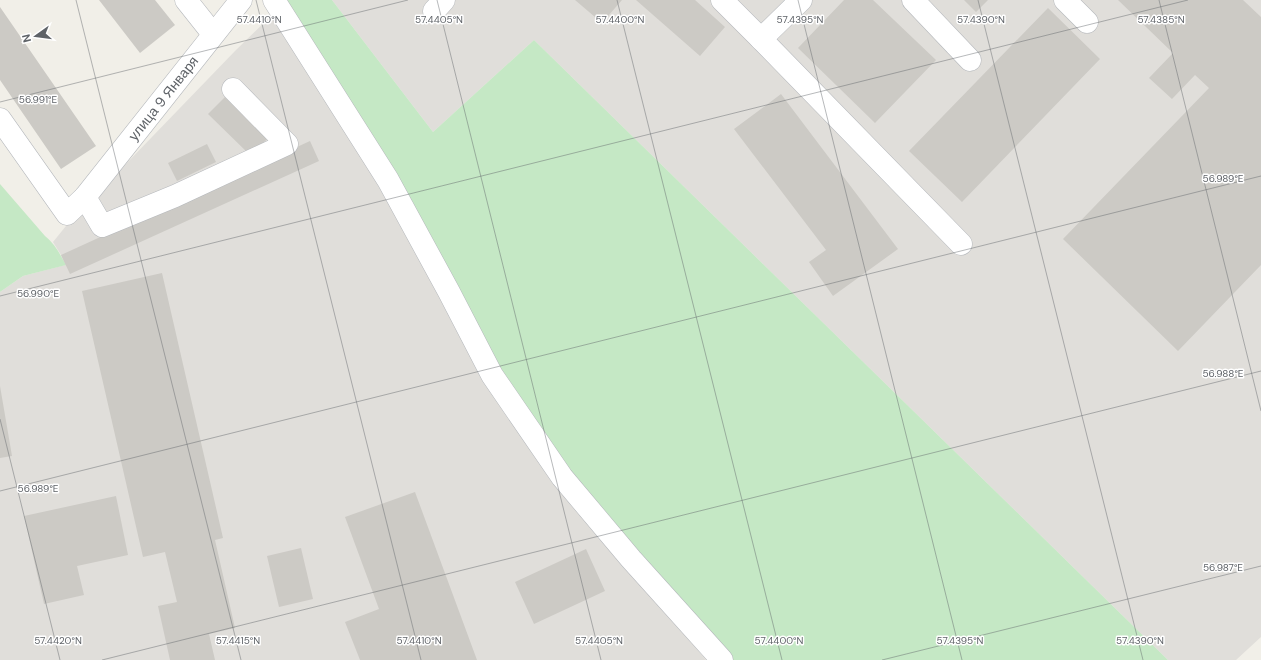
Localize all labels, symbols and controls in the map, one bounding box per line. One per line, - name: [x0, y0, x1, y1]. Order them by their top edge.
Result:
- text: 57.4410°N: [236, 13, 282, 26]
- text: 57.4405°N: [415, 13, 463, 26]
- text: 57.4400°N: [596, 13, 644, 26]
- text: 57.4395°N: [776, 13, 824, 26]
- text: 57.4390°N: [957, 13, 1005, 26]
- text: 57.4385°N: [1137, 13, 1185, 26]
- north arrow: [16, 16, 56, 56]
- text: N: [19, 33, 34, 44]
- street label: улица 9 Января: [124, 52, 202, 144]
- text: 56.991°E: [19, 93, 57, 106]
- text: 56.989°E: [1203, 172, 1244, 185]
- text: 56.990°E: [17, 287, 59, 300]
- text: 56.988°E: [1202, 367, 1244, 380]
- text: 56.989°E: [18, 482, 59, 495]
- text: 56.987°E: [1203, 561, 1243, 574]
- text: 57.4420°N: [34, 634, 82, 647]
- text: 57.4415°N: [216, 634, 260, 647]
- text: 57.4410°N: [396, 634, 442, 647]
- text: 57.4405°N: [575, 634, 623, 647]
- text: 57.4400°N: [755, 634, 803, 647]
- text: 57.4395°N: [936, 634, 984, 647]
- text: 57.4390°N: [1116, 634, 1164, 647]

